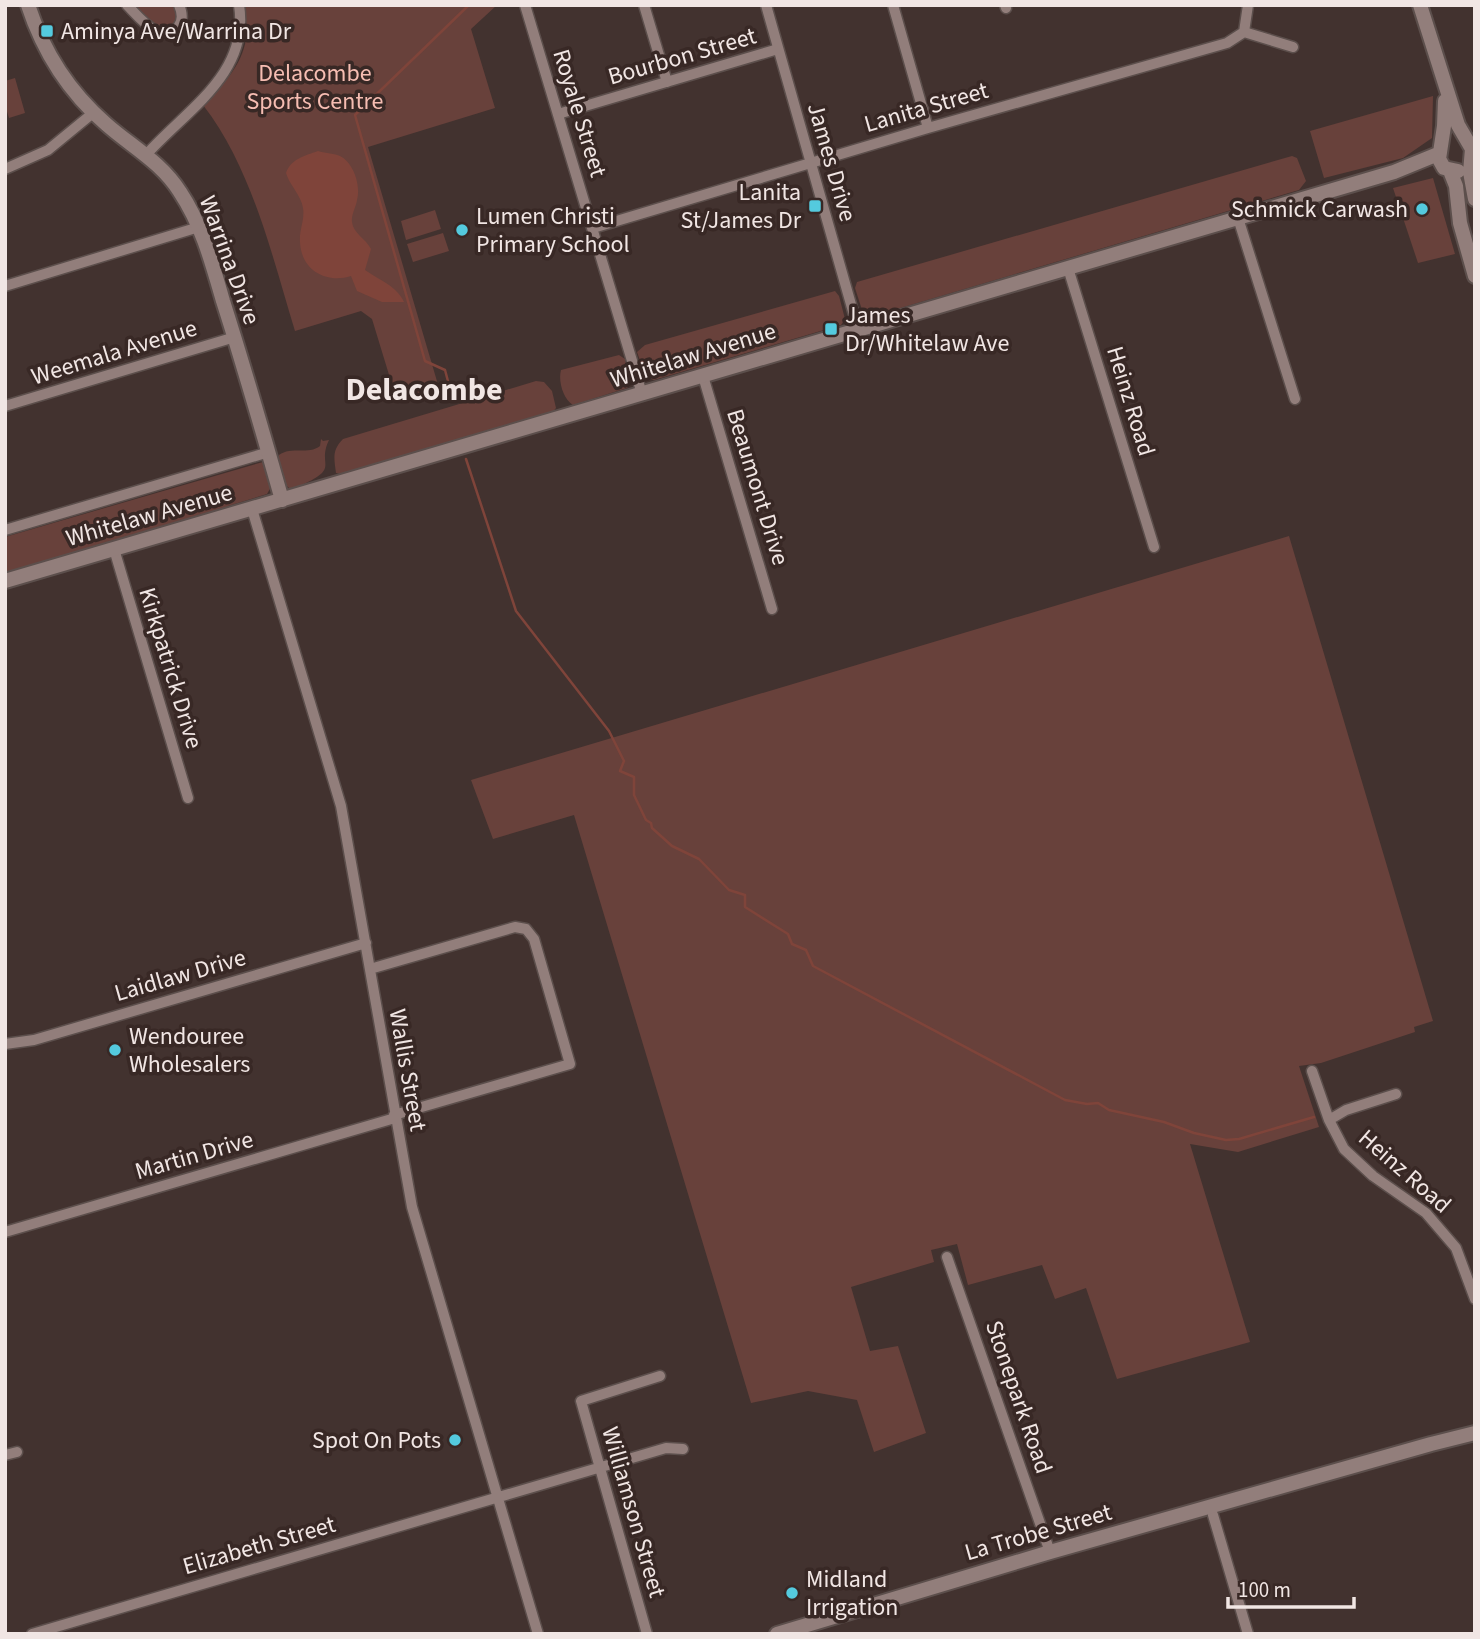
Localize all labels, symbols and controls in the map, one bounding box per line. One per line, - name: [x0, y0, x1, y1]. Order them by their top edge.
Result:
- place label: Aminya Ave/Warrina Dr: [61, 14, 292, 49]
- street label: Bourbon Street: [604, 19, 760, 94]
- marker: Aminya Ave/Warrina Dr: [39, 23, 55, 39]
- street label: Royale Street: [543, 45, 616, 181]
- park label: Delacombe Sports Centre: [246, 56, 384, 119]
- street label: Lanita Street: [860, 73, 992, 142]
- street label: James Drive: [798, 99, 865, 226]
- place label: Lanita St/James Dr: [681, 175, 802, 238]
- street label: Warrina Drive: [190, 191, 269, 330]
- place label: Schmick Carwash: [1231, 192, 1408, 227]
- marker: Lanita St/James Dr: [807, 198, 823, 214]
- place label: Lumen Christi Primary School: [476, 199, 630, 262]
- marker: Schmick Carwash: [1414, 201, 1430, 217]
- marker: Lumen Christi Primary School: [454, 222, 470, 238]
- place label: James Dr/Whitelaw Ave: [845, 298, 1009, 361]
- street label: Weemala Avenue: [27, 311, 201, 394]
- street label: Whitelaw Avenue: [606, 314, 780, 397]
- marker: James Dr/Whitelaw Ave: [823, 321, 839, 337]
- street label: Heinz Road: [1097, 342, 1164, 460]
- district label: Delacombe: [345, 367, 503, 413]
- street label: Beaumont Drive: [717, 405, 798, 570]
- street label: Whitelaw Avenue: [62, 475, 237, 556]
- street label: Kirkpatrick Drive: [129, 583, 212, 753]
- street label: Laidlaw Drive: [110, 940, 250, 1011]
- street label: Wallis Street: [380, 1006, 435, 1134]
- place label: Wendouree Wholesalers: [129, 1019, 250, 1082]
- marker: Wendouree Wholesalers: [107, 1042, 123, 1058]
- street label: Heinz Road: [1351, 1121, 1459, 1222]
- street label: Martin Drive: [131, 1122, 258, 1189]
- street label: Stonepark Road: [976, 1316, 1061, 1478]
- place label: Spot On Pots: [312, 1423, 441, 1458]
- street label: Williamson Street: [592, 1423, 675, 1602]
- marker: Spot On Pots: [447, 1432, 463, 1448]
- street label: La Trobe Street: [960, 1495, 1116, 1570]
- street label: Elizabeth Street: [179, 1507, 340, 1584]
- place label: Midland Irrigation: [806, 1562, 899, 1625]
- scale bar: [1228, 1566, 1354, 1610]
- text: 100 m: [1238, 1575, 1291, 1605]
- marker: Midland Irrigation: [784, 1585, 800, 1601]

